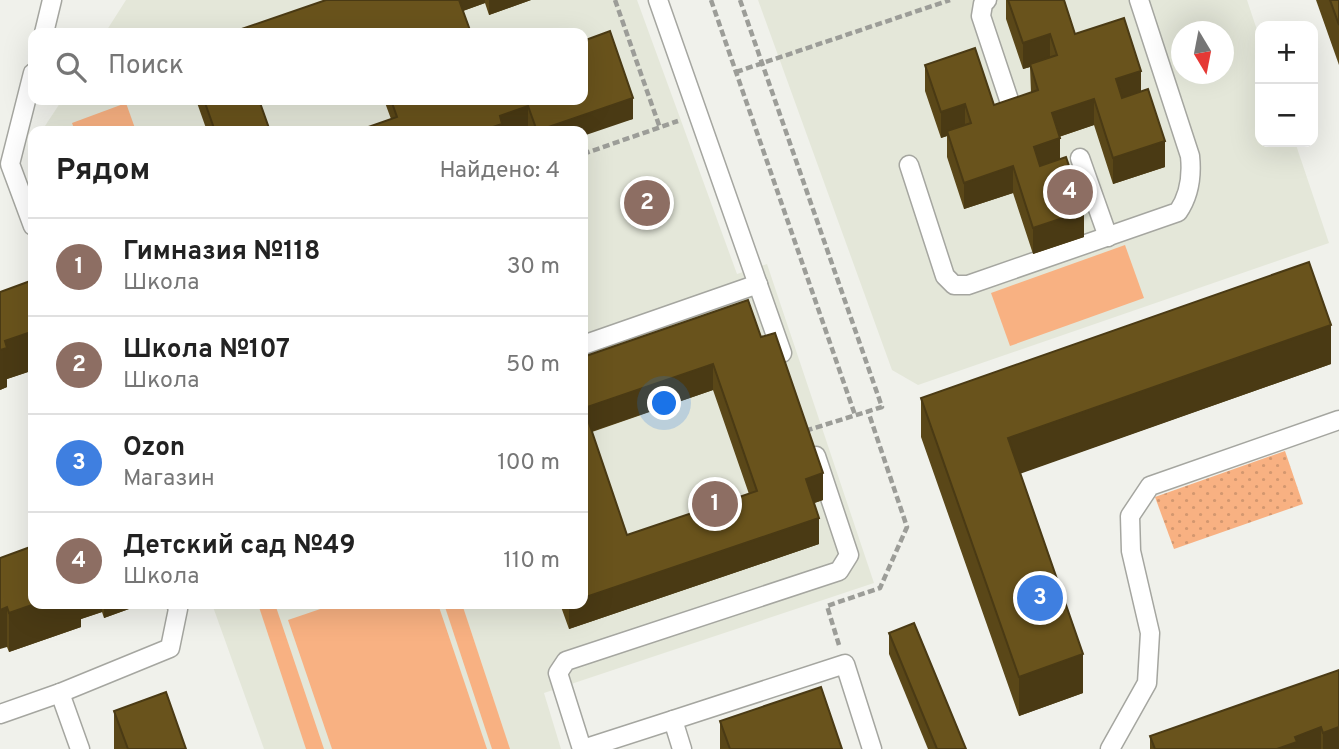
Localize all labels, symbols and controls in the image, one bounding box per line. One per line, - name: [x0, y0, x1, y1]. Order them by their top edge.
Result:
- north arrow: [1171, 21, 1234, 84]
- map controls: [1255, 21, 1318, 147]
- button: +: [1255, 21, 1318, 84]
- search box: [28, 28, 588, 105]
- icon: search: [52, 48, 90, 86]
- text: Поиск: [108, 50, 184, 83]
- button: −: [1255, 84, 1318, 147]
- text: Рядом: [56, 153, 150, 190]
- text: Найдено: 4: [439, 157, 560, 186]
- pin: 4: [1047, 166, 1093, 218]
- pin: 2: [624, 177, 670, 229]
- text: Гимназия №118: [123, 236, 320, 269]
- text: 1: [74, 253, 84, 282]
- text: 30 m: [507, 253, 560, 282]
- text: Школа: [123, 269, 199, 298]
- text: Школа №107: [123, 334, 290, 367]
- text: 2: [72, 351, 86, 380]
- text: 50 m: [506, 351, 560, 380]
- text: Школа: [123, 367, 199, 396]
- your location: [647, 386, 681, 420]
- text: Ozon: [123, 432, 185, 465]
- text: 3: [72, 449, 86, 478]
- text: 100 m: [497, 449, 560, 478]
- text: Магазин: [123, 465, 215, 494]
- pin: 1: [692, 478, 738, 530]
- text: Детский сад №49: [123, 530, 355, 563]
- text: 4: [72, 547, 86, 576]
- text: 110 m: [503, 547, 560, 576]
- text: Школа: [123, 563, 199, 592]
- pin: 3: [1017, 572, 1063, 624]

